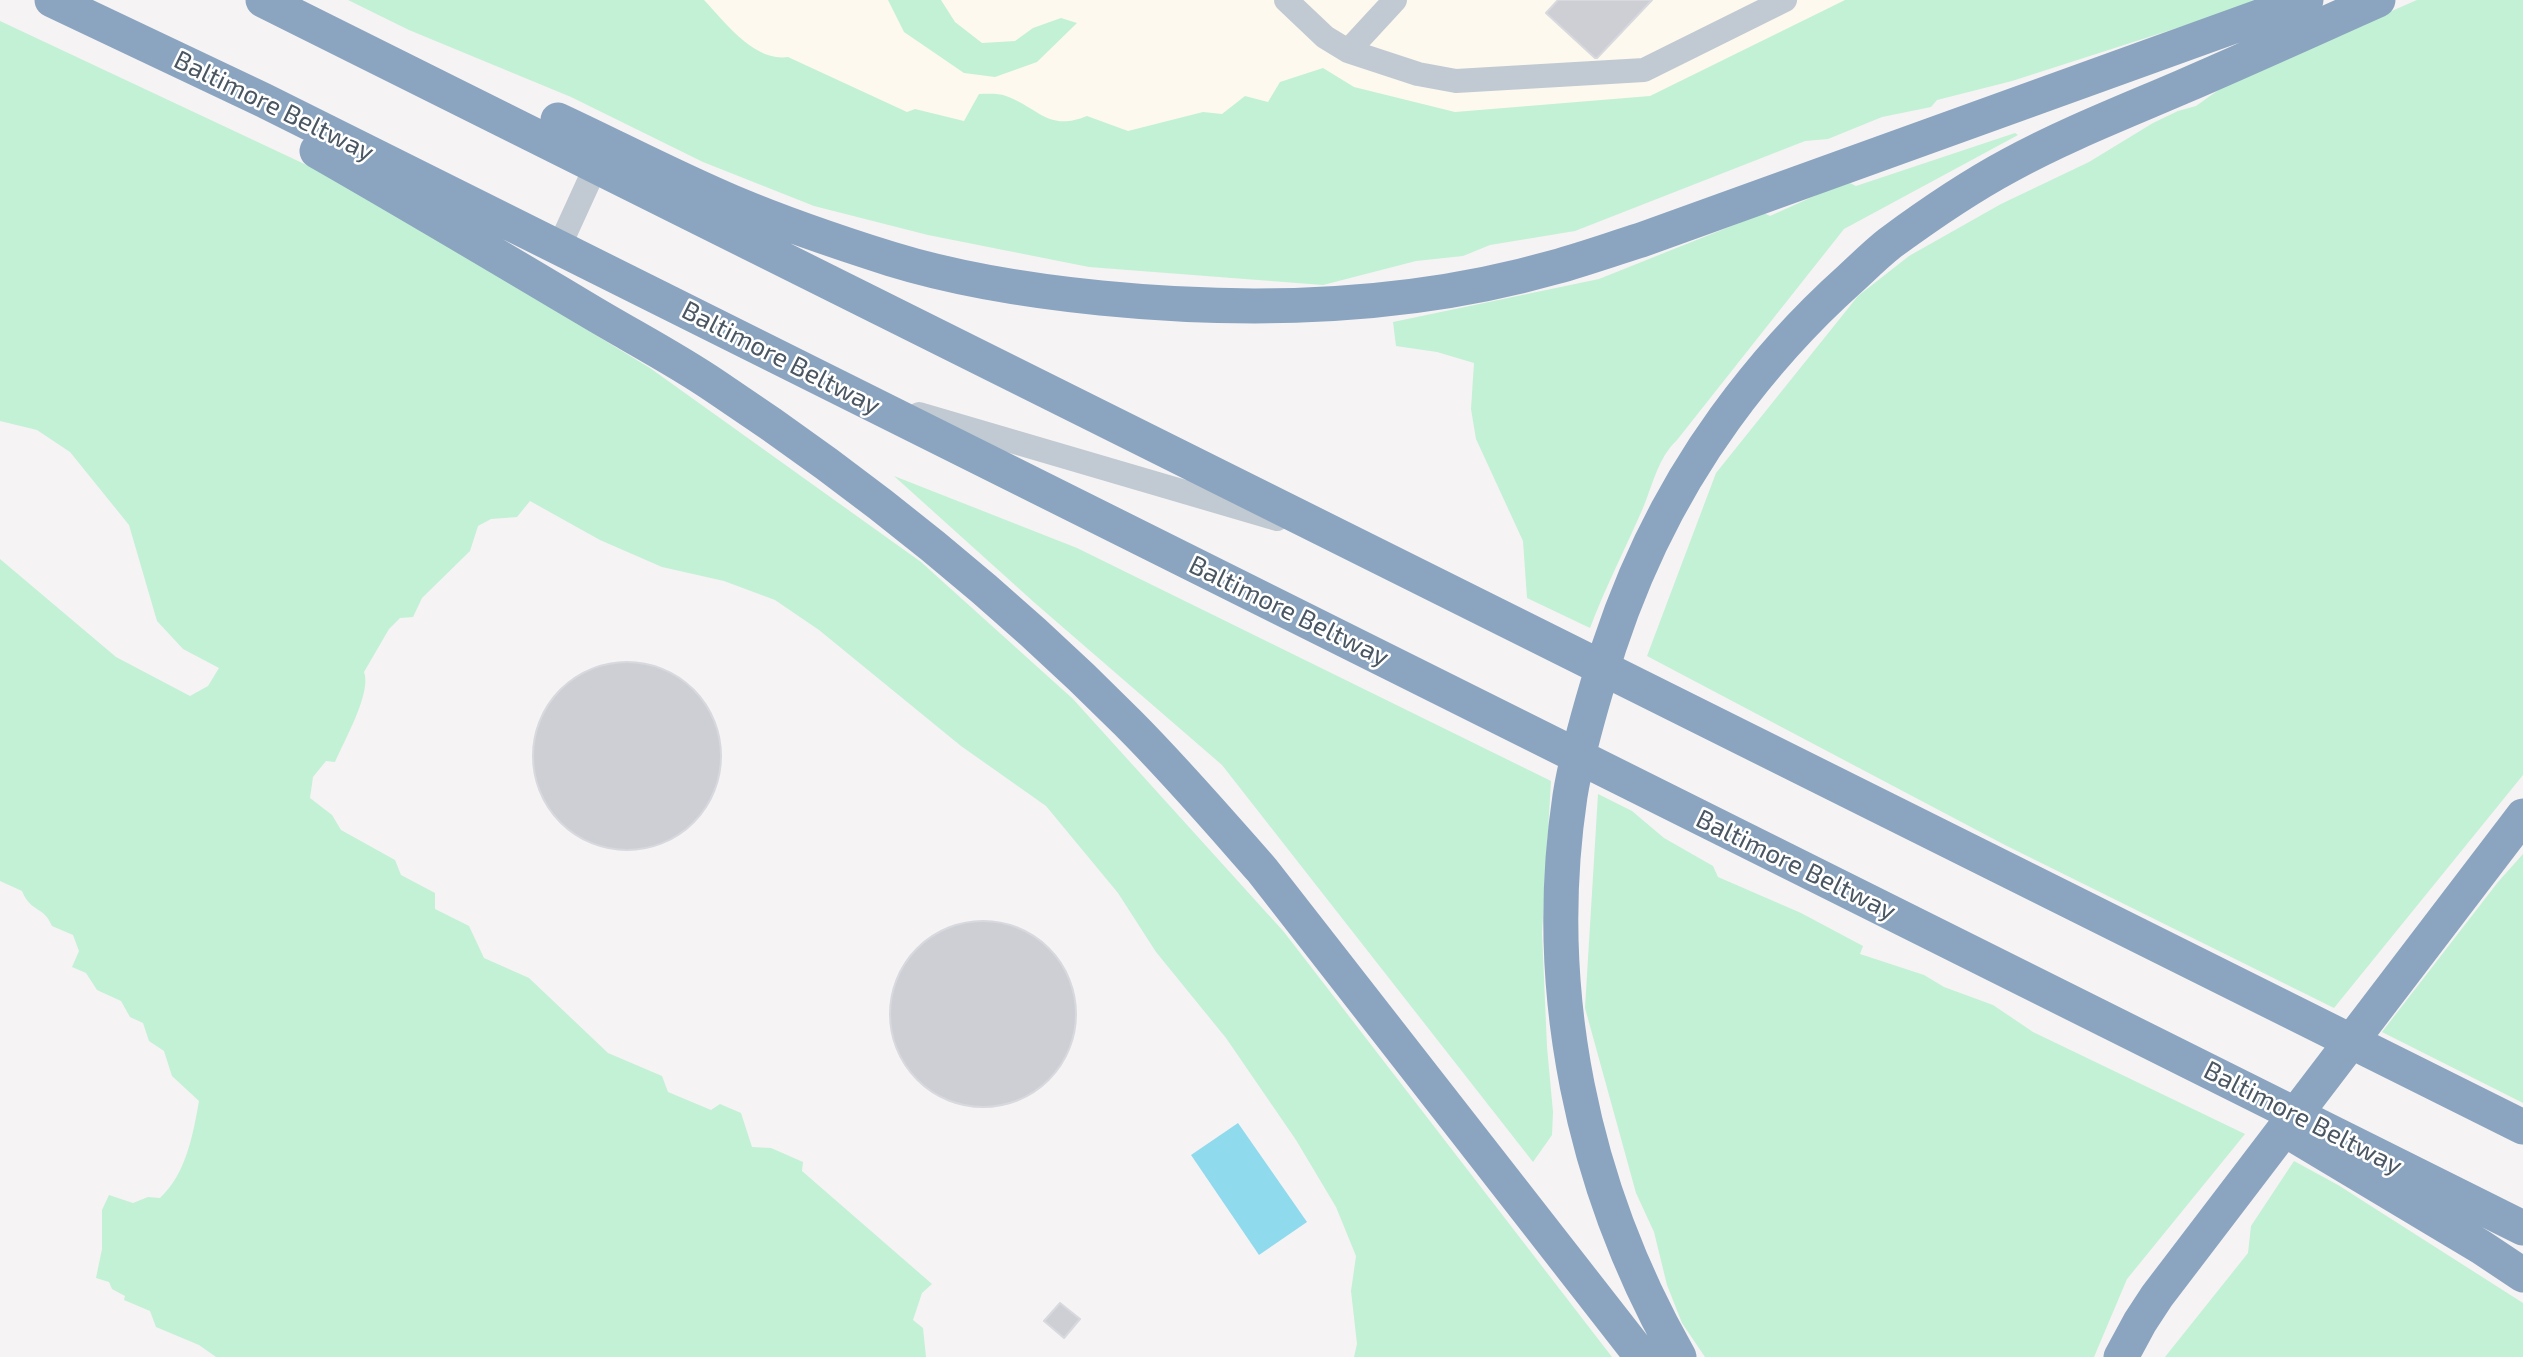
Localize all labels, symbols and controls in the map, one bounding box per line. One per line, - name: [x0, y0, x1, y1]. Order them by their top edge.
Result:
- street label: Baltimore Beltway: [169, 44, 379, 168]
- street label: Baltimore Beltway: [677, 294, 885, 422]
- street label: Baltimore Beltway: [1184, 549, 1394, 673]
- street label: Baltimore Beltway: [1691, 803, 1901, 927]
- street label: Baltimore Beltway: [2199, 1054, 2407, 1182]

